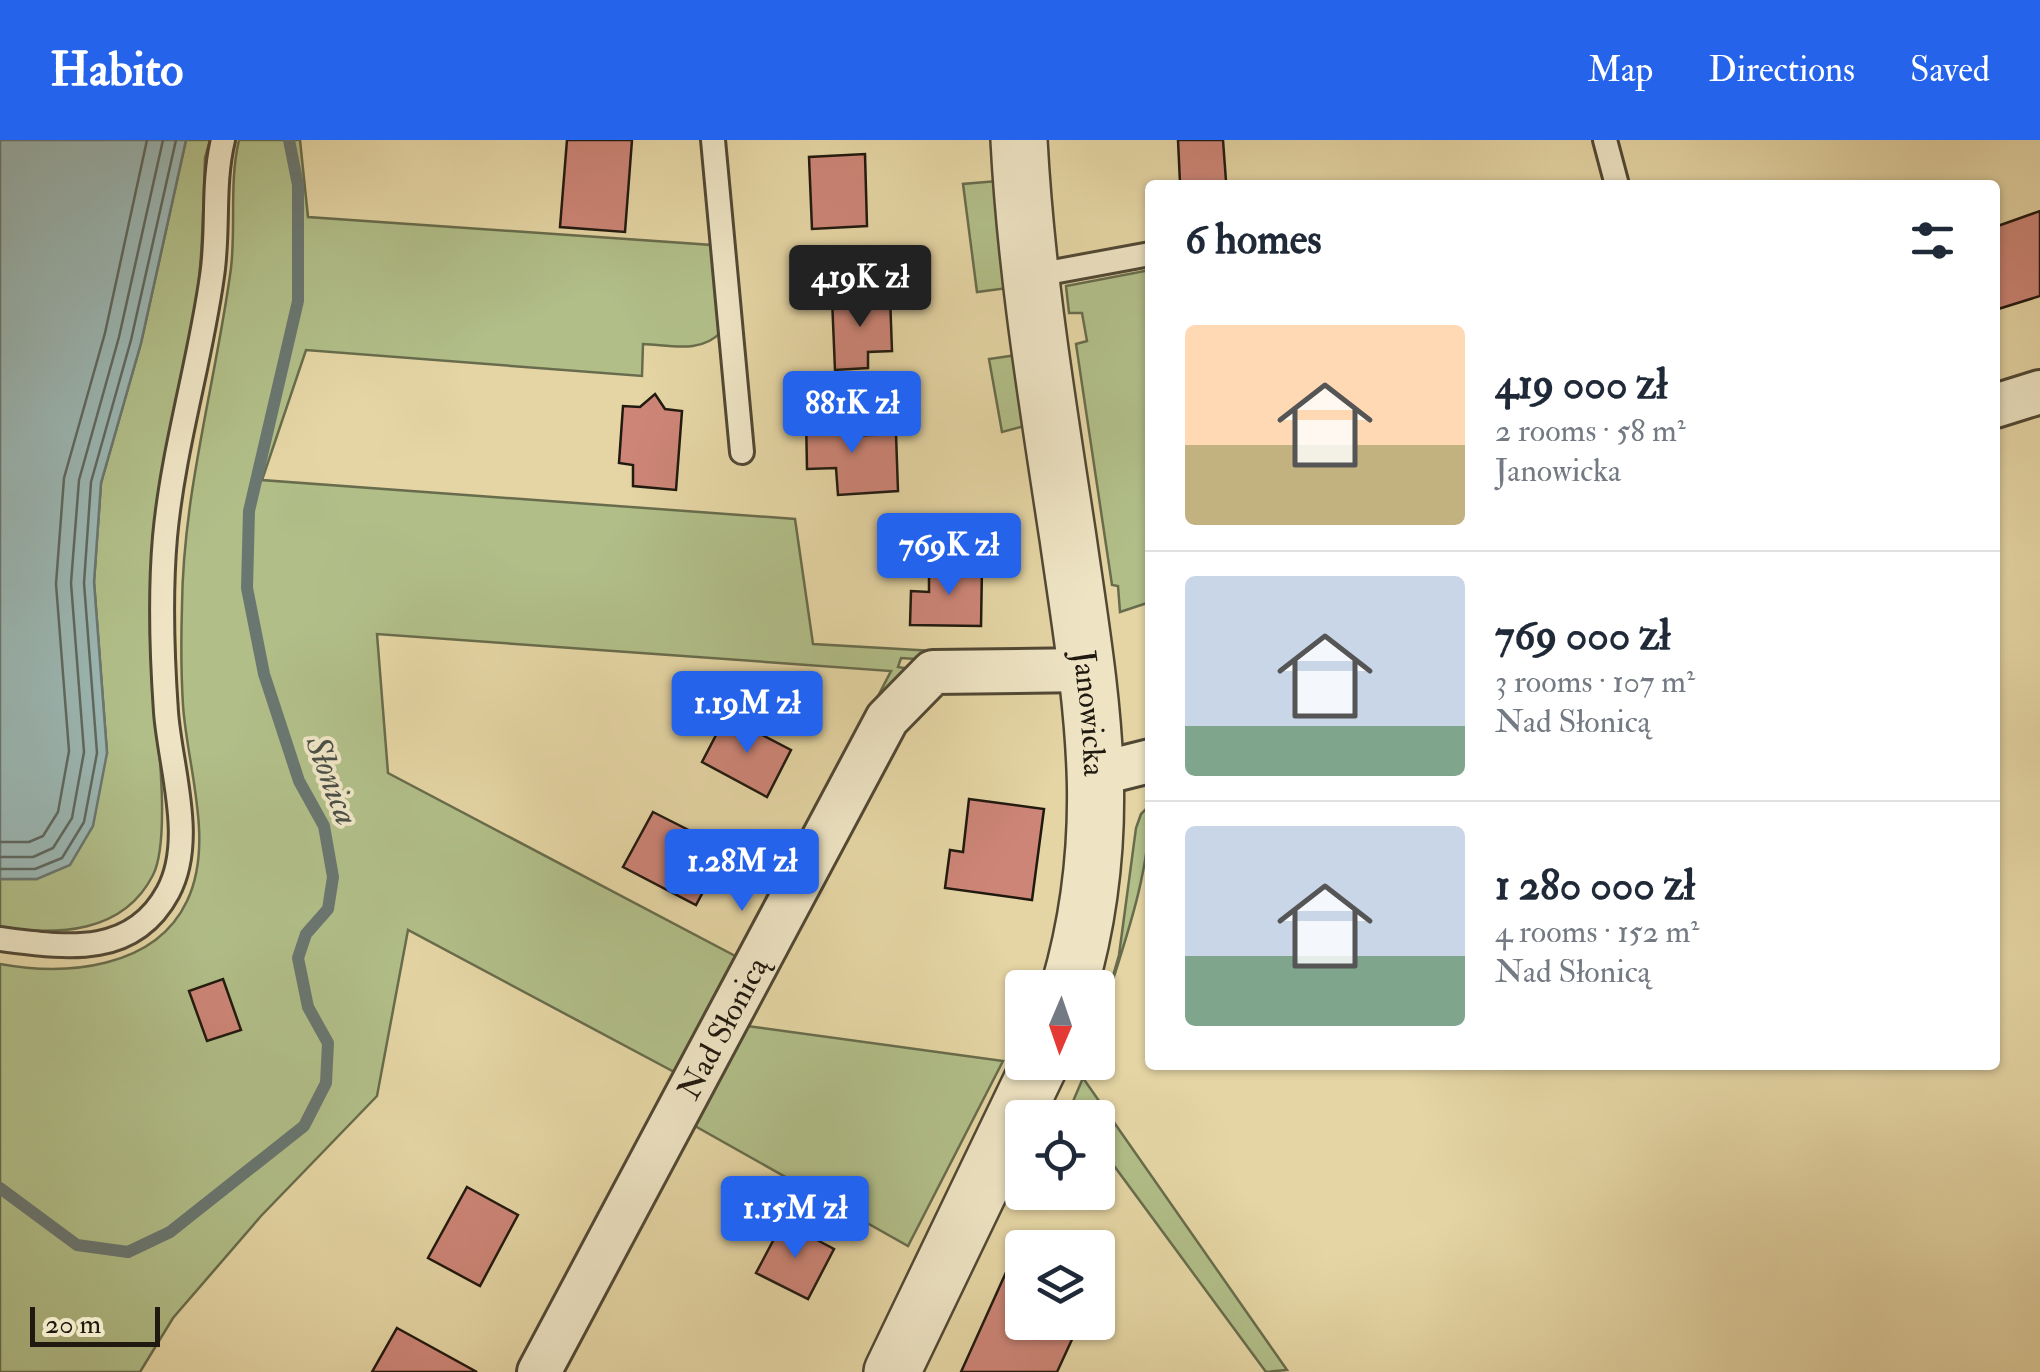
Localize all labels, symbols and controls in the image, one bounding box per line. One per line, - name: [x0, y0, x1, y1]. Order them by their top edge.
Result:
- text: Habito: [50, 40, 183, 100]
- text: Map: [1587, 48, 1653, 92]
- text: Directions: [1708, 48, 1855, 92]
- text: Saved: [1910, 48, 1990, 92]
- icon: filters: [1905, 213, 1960, 268]
- text: 6 homes: [1185, 214, 1322, 266]
- pin: 419K zł: [768, 245, 952, 330]
- text: 419K zł: [811, 257, 909, 297]
- text: 419 000 zł: [1495, 359, 1667, 411]
- icon: home: [1265, 365, 1385, 485]
- pin: 881K zł: [760, 371, 944, 456]
- text: 881K zł: [805, 383, 899, 423]
- text: 2 rooms · 58 m²: [1495, 411, 1686, 451]
- text: Janowicka: [1495, 451, 1621, 491]
- pin: 769K zł: [857, 513, 1041, 598]
- text: 769K zł: [899, 525, 999, 565]
- text: 769 000 zł: [1495, 610, 1670, 662]
- icon: home: [1265, 616, 1385, 736]
- street label: Janowicka: [1063, 647, 1114, 778]
- text: 3 rooms · 107 m²: [1495, 662, 1695, 702]
- pin: 1.19M zł: [644, 671, 850, 756]
- text: 1.19M zł: [694, 683, 800, 723]
- text: Nad Słonicą: [1495, 702, 1651, 742]
- water label: Słonica: [295, 729, 369, 831]
- pin: 1.28M zł: [639, 829, 845, 914]
- text: 1.28M zł: [687, 841, 797, 881]
- text: 1 280 000 zł: [1495, 860, 1695, 912]
- icon: home: [1265, 866, 1385, 986]
- text: 4 rooms · 152 m²: [1495, 912, 1699, 952]
- street label: Nad Słonicą: [669, 948, 779, 1106]
- text: Nad Słonicą: [1495, 952, 1651, 992]
- north arrow: [1005, 970, 1115, 1080]
- map controls: [1005, 970, 1115, 1340]
- button: locate: [1005, 1100, 1115, 1210]
- pin: 1.15M zł: [692, 1176, 898, 1261]
- text: 1.15M zł: [743, 1188, 847, 1228]
- button: layers: [1005, 1230, 1115, 1340]
- scale bar: [30, 1302, 160, 1346]
- text: 20 m: [45, 1307, 101, 1342]

